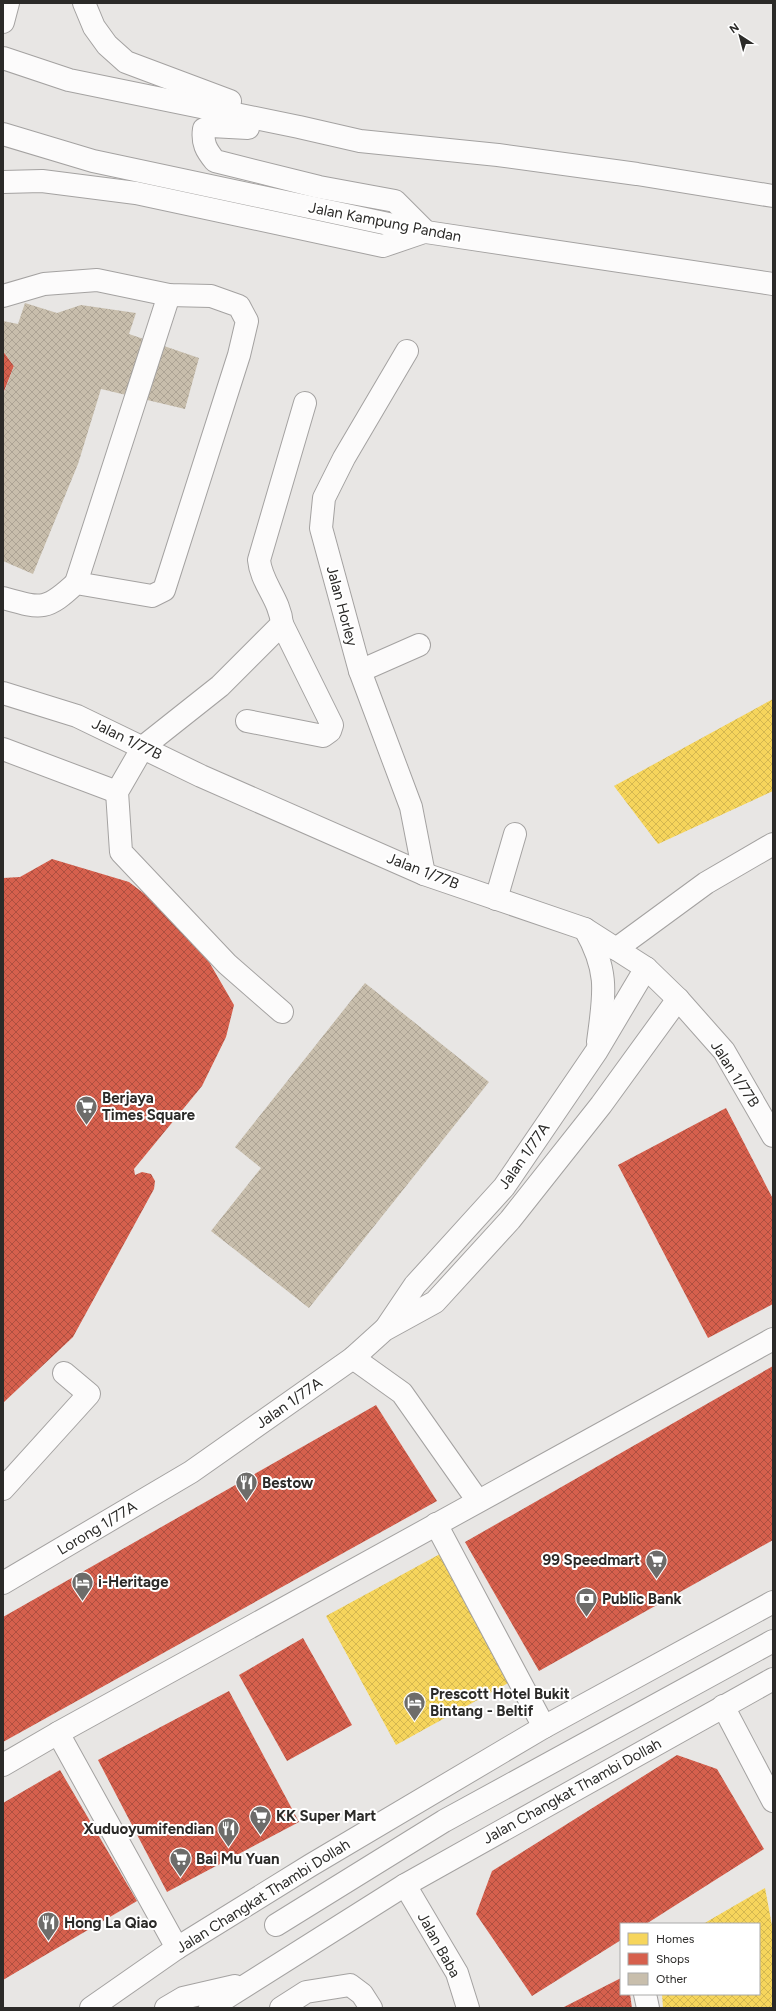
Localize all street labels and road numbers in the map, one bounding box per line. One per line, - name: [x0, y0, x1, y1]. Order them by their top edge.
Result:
- street label: Jalan Kampung Pandan: [307, 198, 463, 246]
- street label: Jalan Horley: [323, 564, 361, 648]
- street label: Jalan 1/77B: [89, 714, 165, 764]
- street label: Jalan 1/77B: [384, 849, 462, 893]
- street label: Jalan 1/77B: [707, 1037, 763, 1111]
- street label: Jalan 1/77A: [495, 1119, 553, 1193]
- street label: Jalan 1/77A: [252, 1374, 326, 1432]
- street label: Lorong 1/77A: [54, 1497, 140, 1559]
- street label: Jalan Changkat Thambi Dollah: [480, 1734, 664, 1848]
- street label: Jalan Changkat Thambi Dollah: [173, 1835, 353, 1957]
- street label: Jalan Baba: [414, 1909, 464, 1981]

